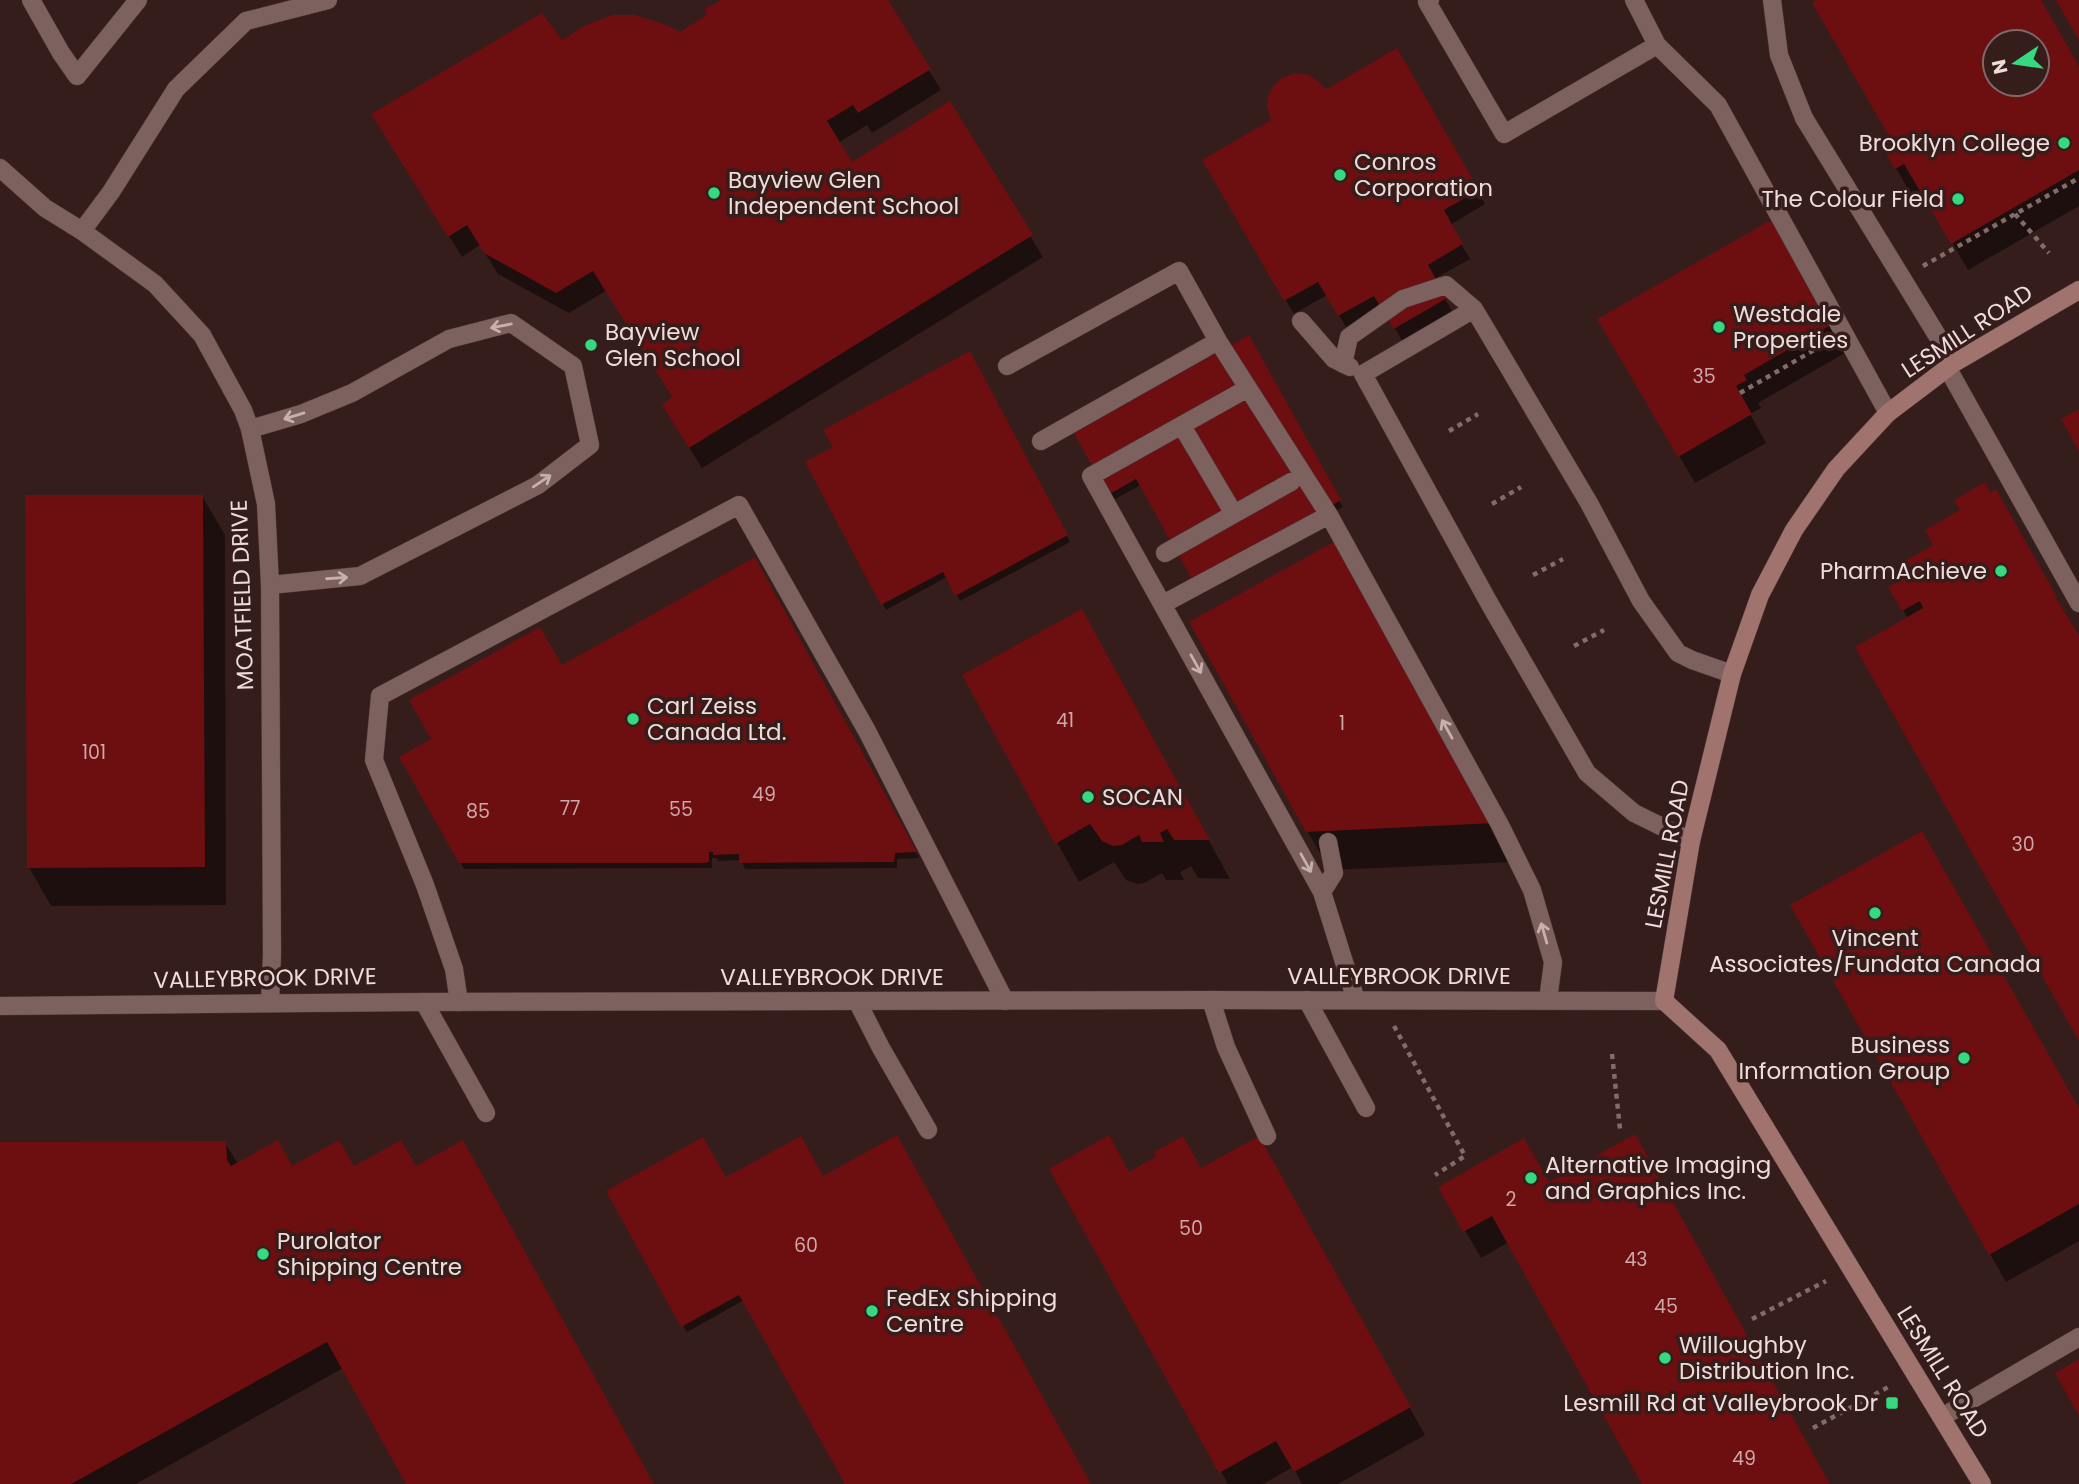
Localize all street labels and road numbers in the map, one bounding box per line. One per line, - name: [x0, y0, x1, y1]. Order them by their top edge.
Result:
- street label: LESMILL ROAD: [1895, 277, 2039, 385]
- street label: MOATFIELD DRIVE: [223, 499, 261, 691]
- street label: LESMILL ROAD: [1637, 777, 1697, 931]
- street label: VALLEYBROOK DRIVE: [153, 960, 377, 996]
- street label: VALLEYBROOK DRIVE: [1287, 960, 1511, 992]
- street label: VALLEYBROOK DRIVE: [720, 961, 944, 993]
- street label: LESMILL ROAD: [1890, 1300, 1996, 1444]

